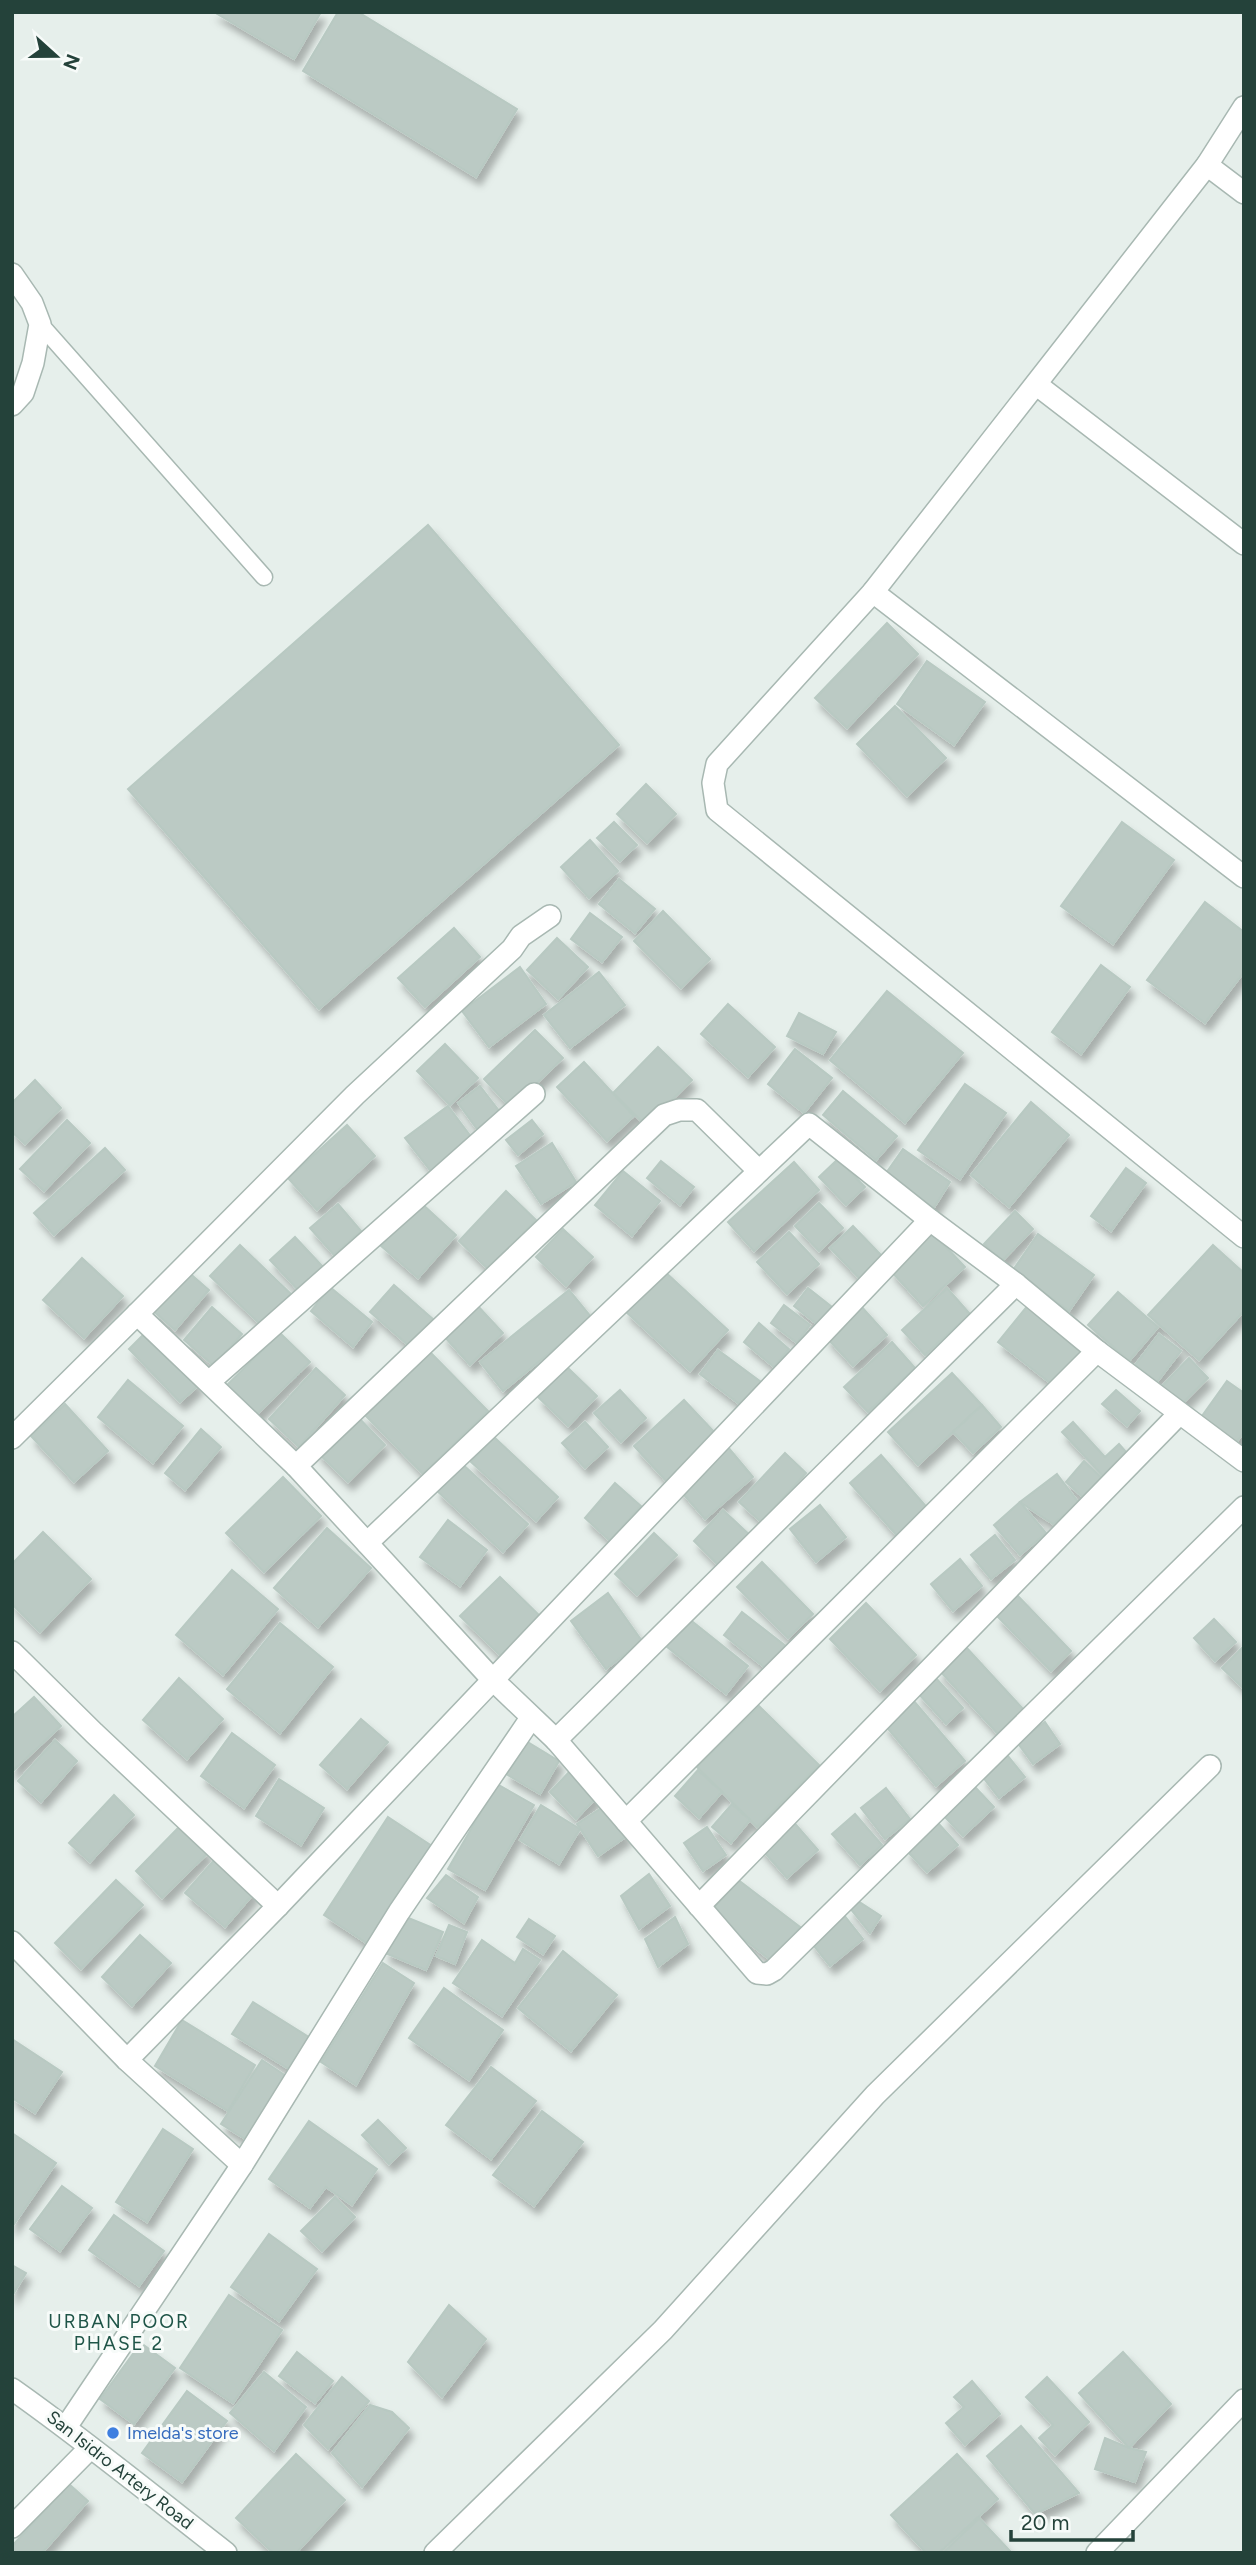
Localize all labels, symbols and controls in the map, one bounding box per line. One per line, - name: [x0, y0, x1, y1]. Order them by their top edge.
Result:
- north arrow: [21, 21, 91, 91]
- text: N: [58, 51, 85, 73]
- district label: URBAN POOR PHASE 2: [48, 2310, 190, 2355]
- street label: San Isidro Artery Road: [42, 2406, 198, 2534]
- place label: Imelda's store: [127, 2422, 239, 2444]
- marker: Imelda's store: [105, 2425, 121, 2441]
- scale bar: [1011, 2498, 1134, 2542]
- text: 20 m: [1021, 2510, 1069, 2535]

